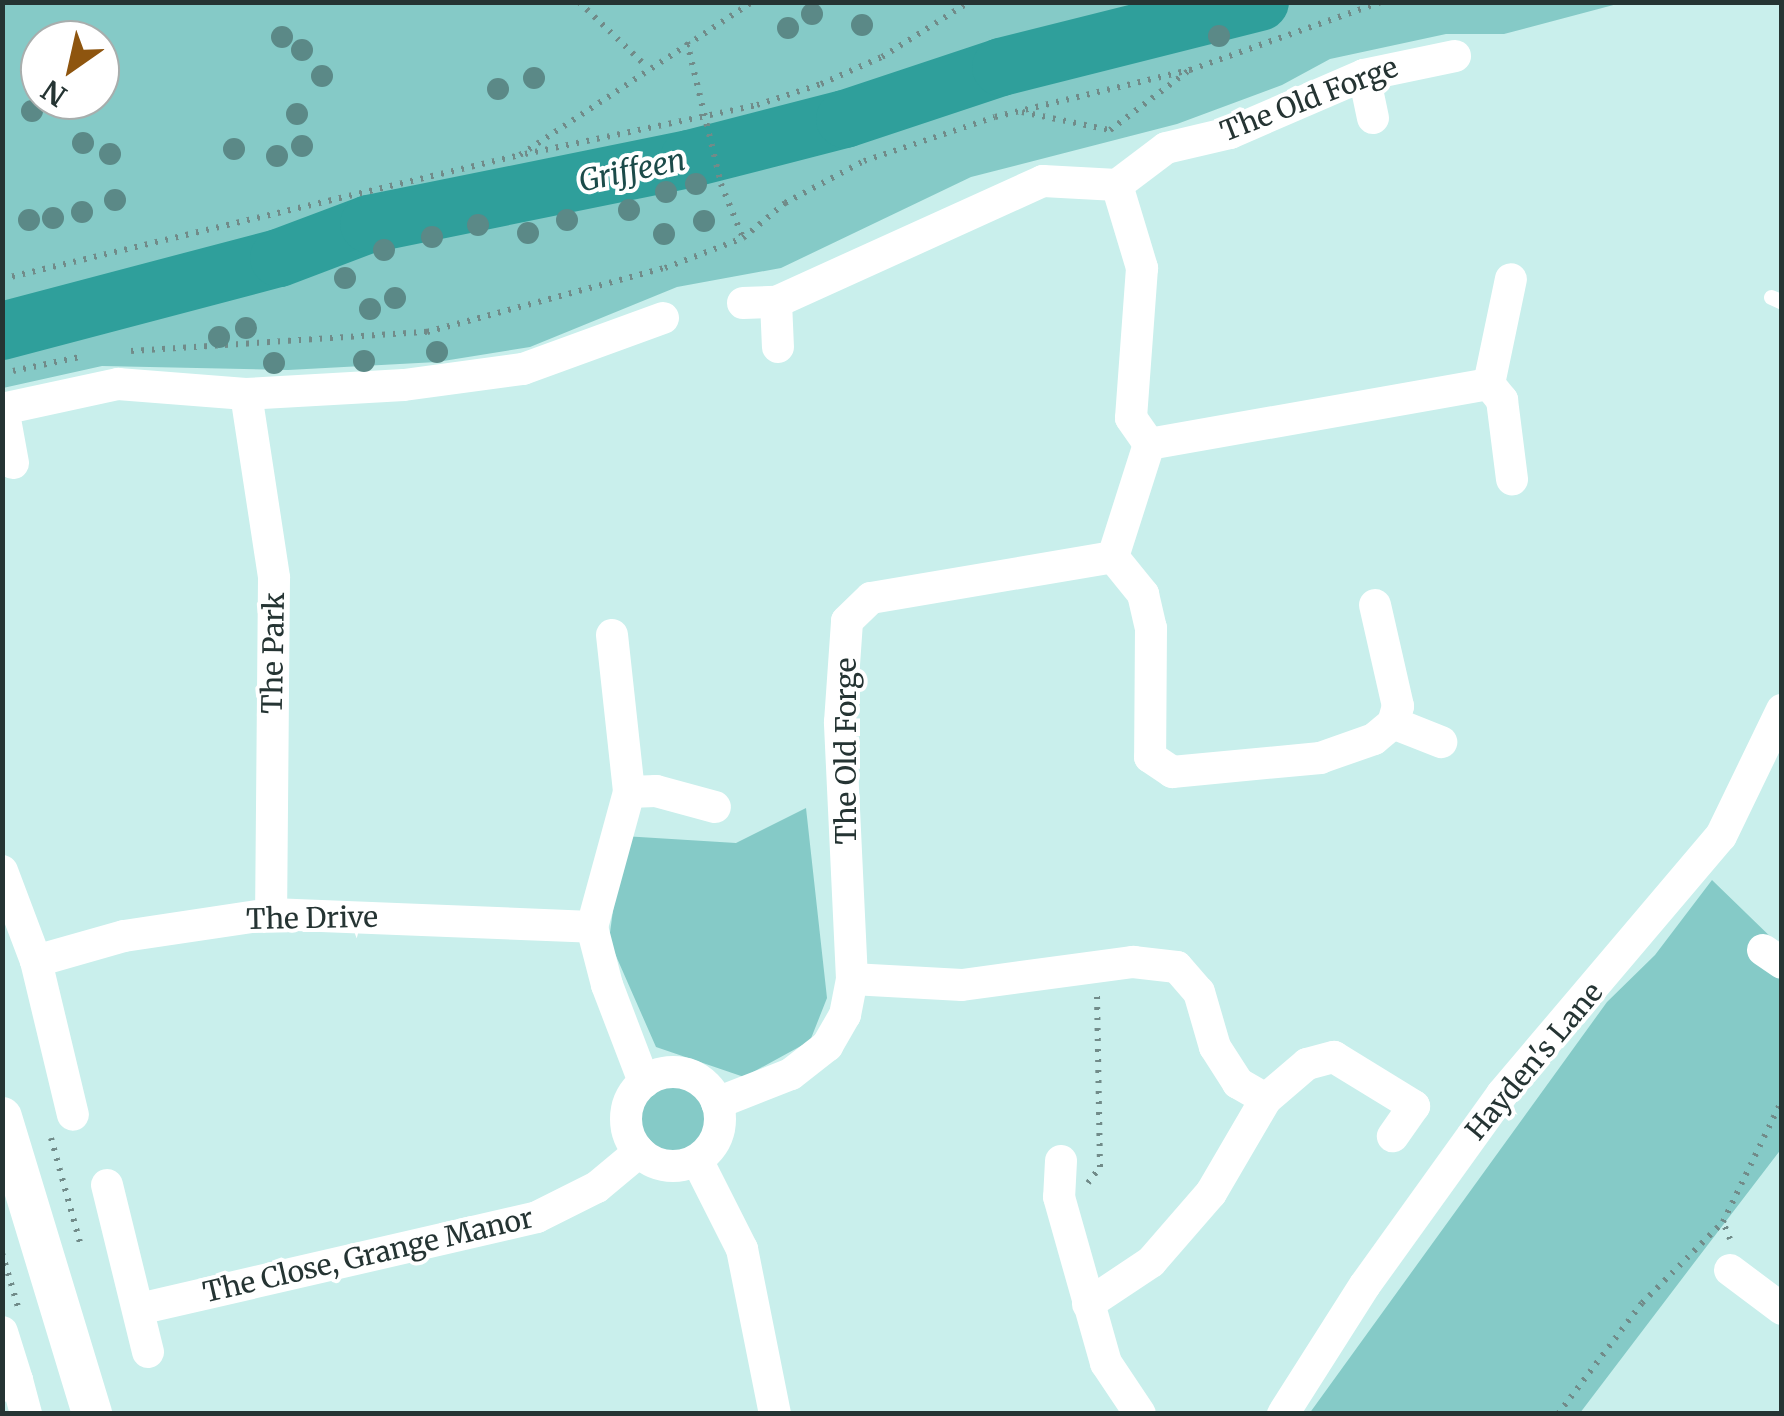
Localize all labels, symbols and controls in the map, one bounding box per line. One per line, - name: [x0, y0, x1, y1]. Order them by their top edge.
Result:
- north arrow: [20, 20, 120, 120]
- street label: The Old Forge: [1216, 50, 1402, 148]
- text: N: [35, 72, 74, 114]
- water label: Griffeen: [575, 141, 689, 199]
- street label: The Park: [255, 592, 291, 714]
- street label: The Old Forge: [829, 658, 863, 844]
- street label: The Drive: [246, 900, 378, 936]
- street label: Hayden's Lane: [1458, 976, 1610, 1146]
- street label: The Close, Grange Manor: [200, 1201, 536, 1309]

